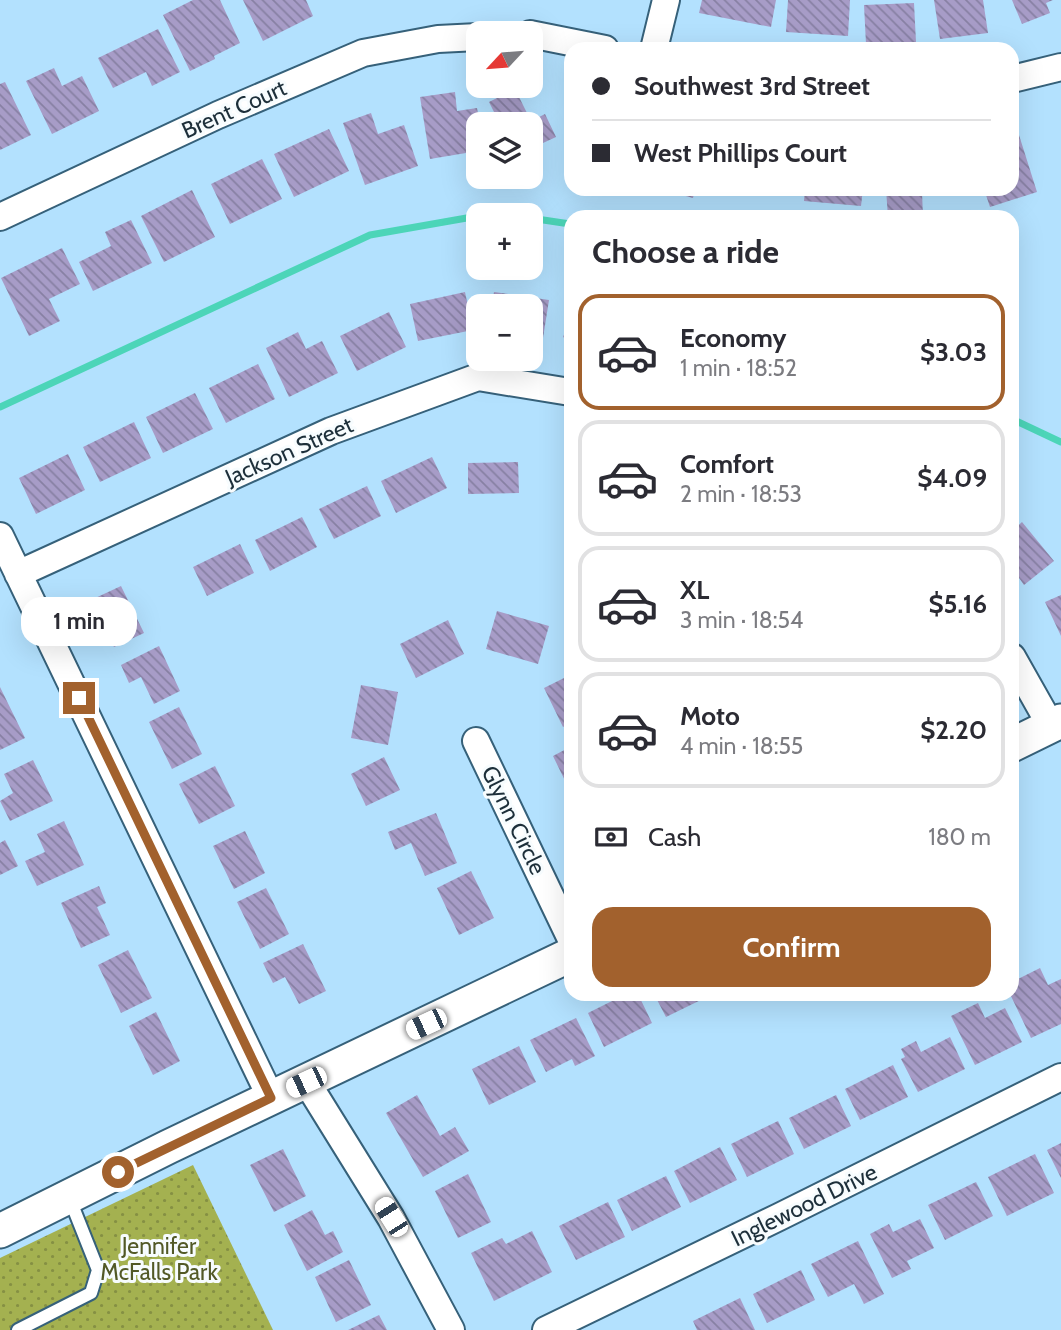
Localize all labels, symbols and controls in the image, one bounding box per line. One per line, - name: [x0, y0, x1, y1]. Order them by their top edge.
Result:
- north arrow: [466, 21, 542, 98]
- map controls: [466, 21, 543, 371]
- text: Southwest 3rd Street: [634, 70, 870, 102]
- street label: Brent Court: [177, 73, 291, 144]
- button: layers: [466, 112, 543, 189]
- text: West Phillips Court: [634, 137, 847, 169]
- button: +: [466, 203, 543, 280]
- text: Choose a ride: [592, 232, 779, 271]
- button: −: [466, 294, 543, 371]
- icon: car: [596, 321, 659, 384]
- text: Economy: [680, 322, 786, 354]
- text: $3.03: [920, 336, 987, 368]
- text: 1 min · 18:52: [680, 354, 797, 382]
- street label: Jackson Street: [220, 410, 357, 492]
- icon: car: [596, 447, 659, 510]
- text: Comfort: [680, 448, 774, 480]
- text: $4.09: [917, 462, 987, 494]
- text: 2 min · 18:53: [680, 480, 802, 508]
- icon: car: [596, 573, 659, 636]
- text: XL: [680, 574, 709, 606]
- text: $5.16: [928, 588, 987, 620]
- callout: 1 min: [21, 596, 137, 646]
- text: 3 min · 18:54: [680, 606, 803, 634]
- text: 1 min: [53, 607, 105, 635]
- route end: [63, 682, 95, 714]
- icon: car: [596, 699, 659, 762]
- text: Moto: [680, 700, 740, 732]
- text: $2.20: [920, 714, 987, 746]
- text: 4 min · 18:55: [680, 732, 803, 760]
- street label: Glynn Circle: [476, 761, 552, 879]
- icon: cash: [592, 818, 630, 856]
- text: Cash: [648, 821, 701, 853]
- text: 180 m: [928, 823, 991, 851]
- button: Confirm: [592, 907, 991, 987]
- car: [403, 1006, 450, 1042]
- car: [283, 1064, 330, 1100]
- route start: [102, 1156, 134, 1188]
- street label: Inglewood Drive: [727, 1158, 882, 1252]
- car: [371, 1194, 412, 1240]
- park label: Jennifer McFalls Park: [100, 1232, 218, 1286]

